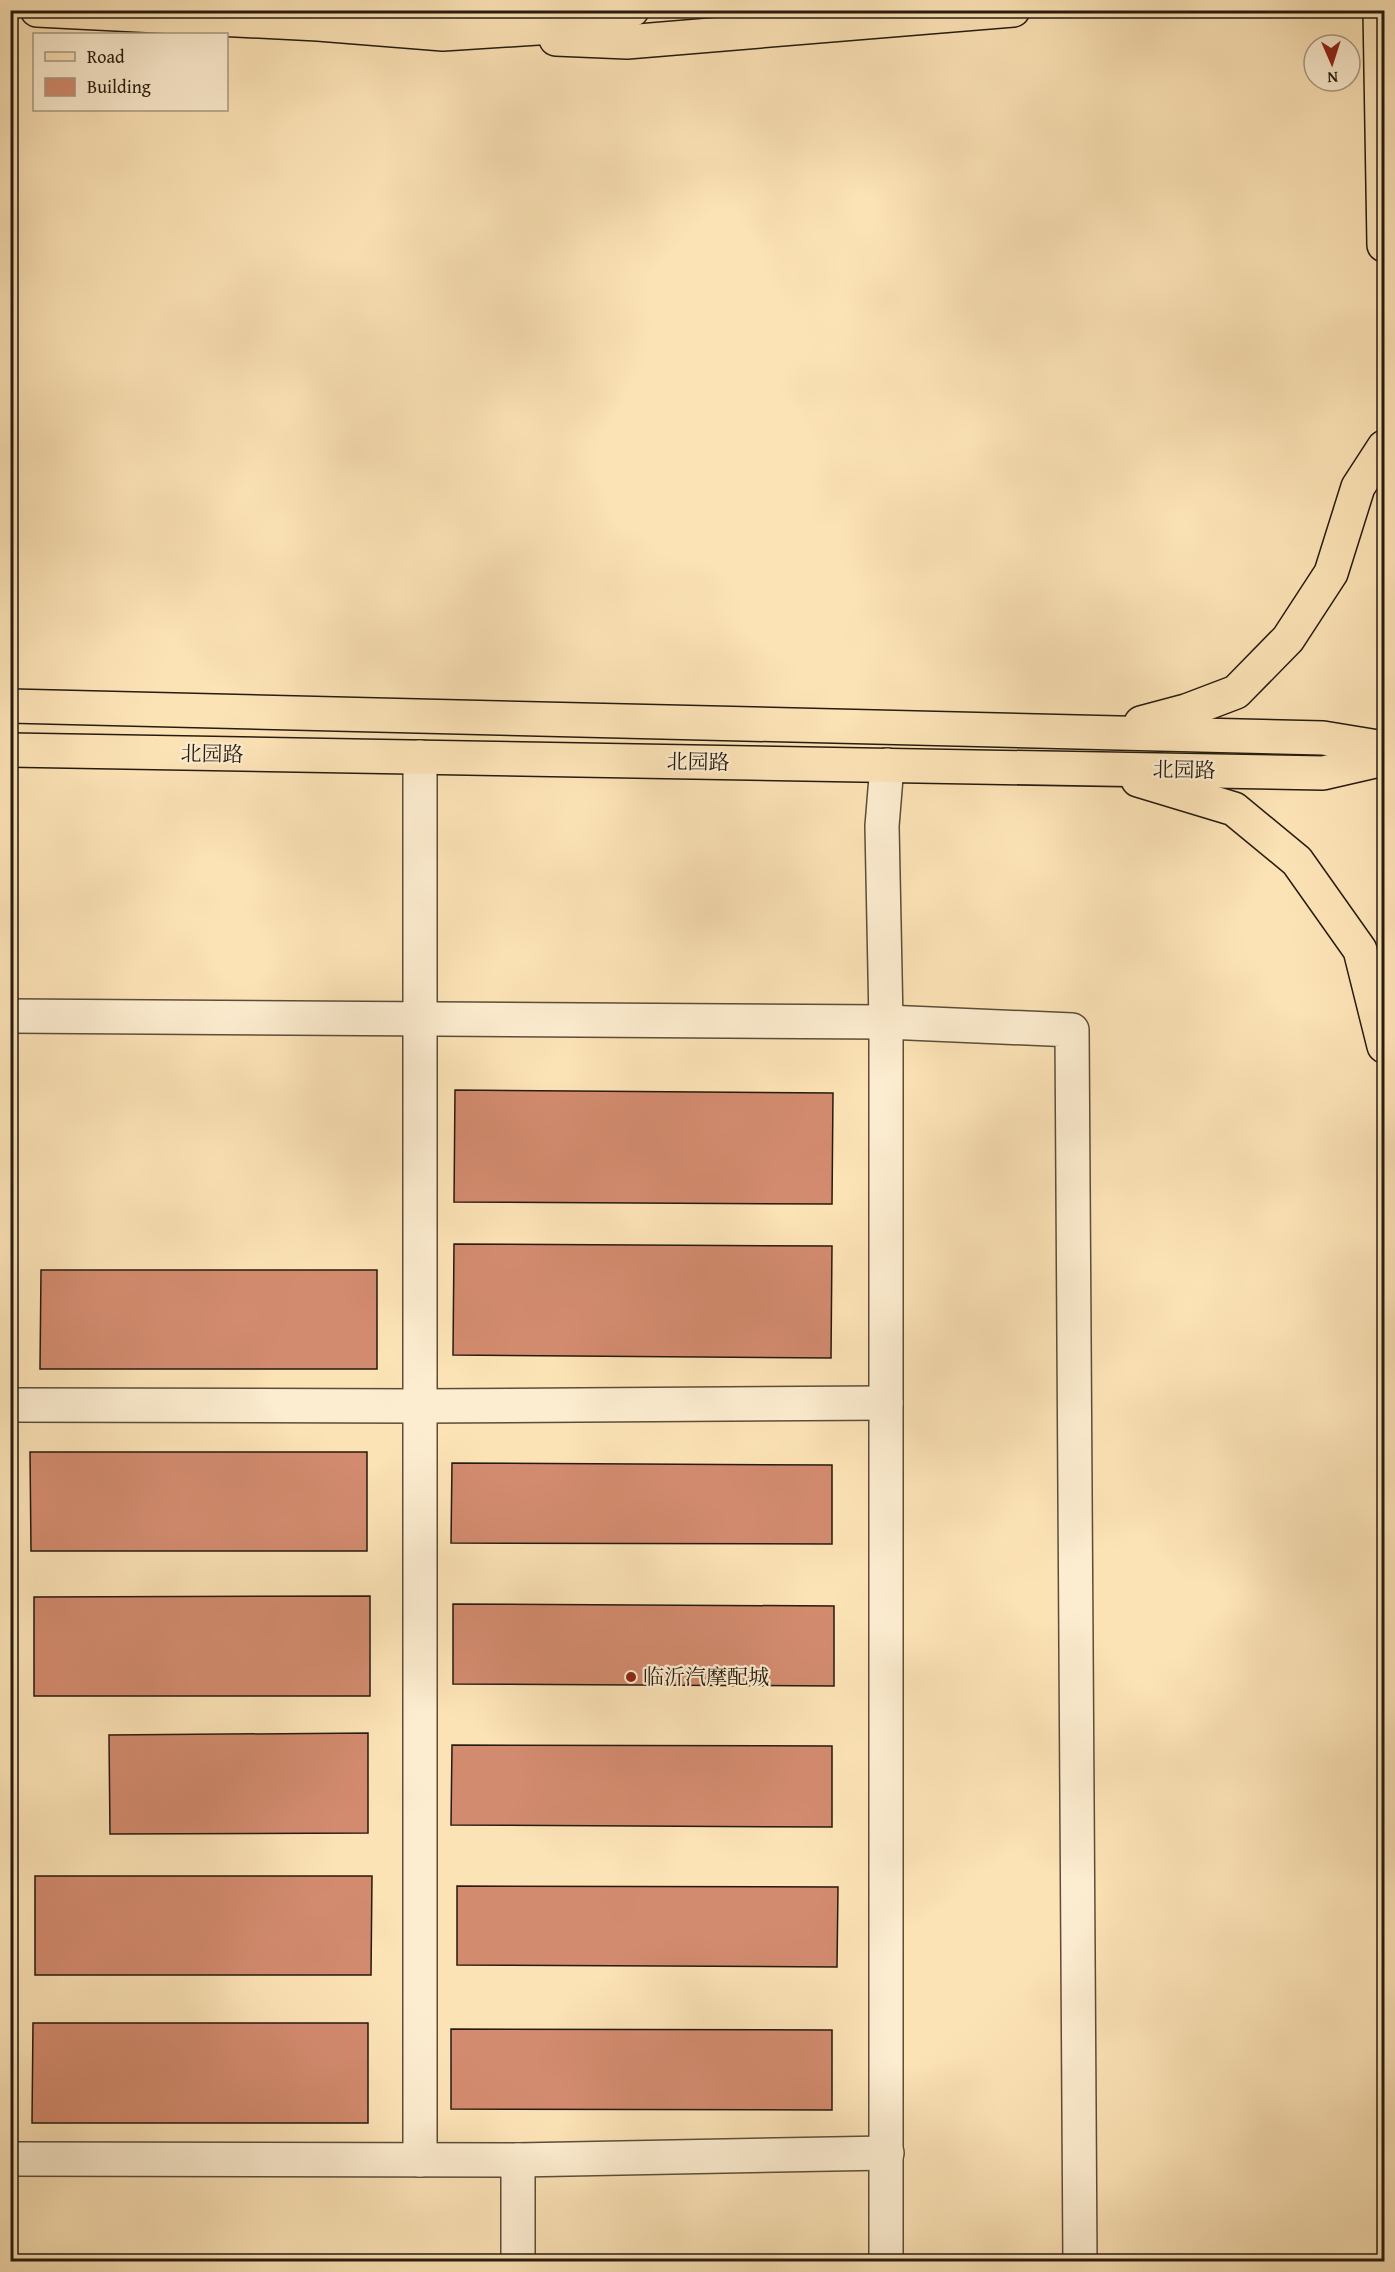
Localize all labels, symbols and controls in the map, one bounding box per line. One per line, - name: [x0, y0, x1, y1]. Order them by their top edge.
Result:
- legend: [33, 33, 228, 111]
- north arrow: [1302, 33, 1362, 93]
- text: Road: [87, 43, 125, 70]
- text: N: [1327, 66, 1339, 90]
- text: Building: [87, 73, 151, 100]
- street label: 北园路: [180, 737, 244, 770]
- street label: 北园路: [666, 745, 730, 778]
- street label: 北园路: [1152, 753, 1216, 786]
- place label: 临沂汽摩配城: [643, 1661, 769, 1692]
- marker: 临沂汽摩配城: [624, 1670, 638, 1684]

